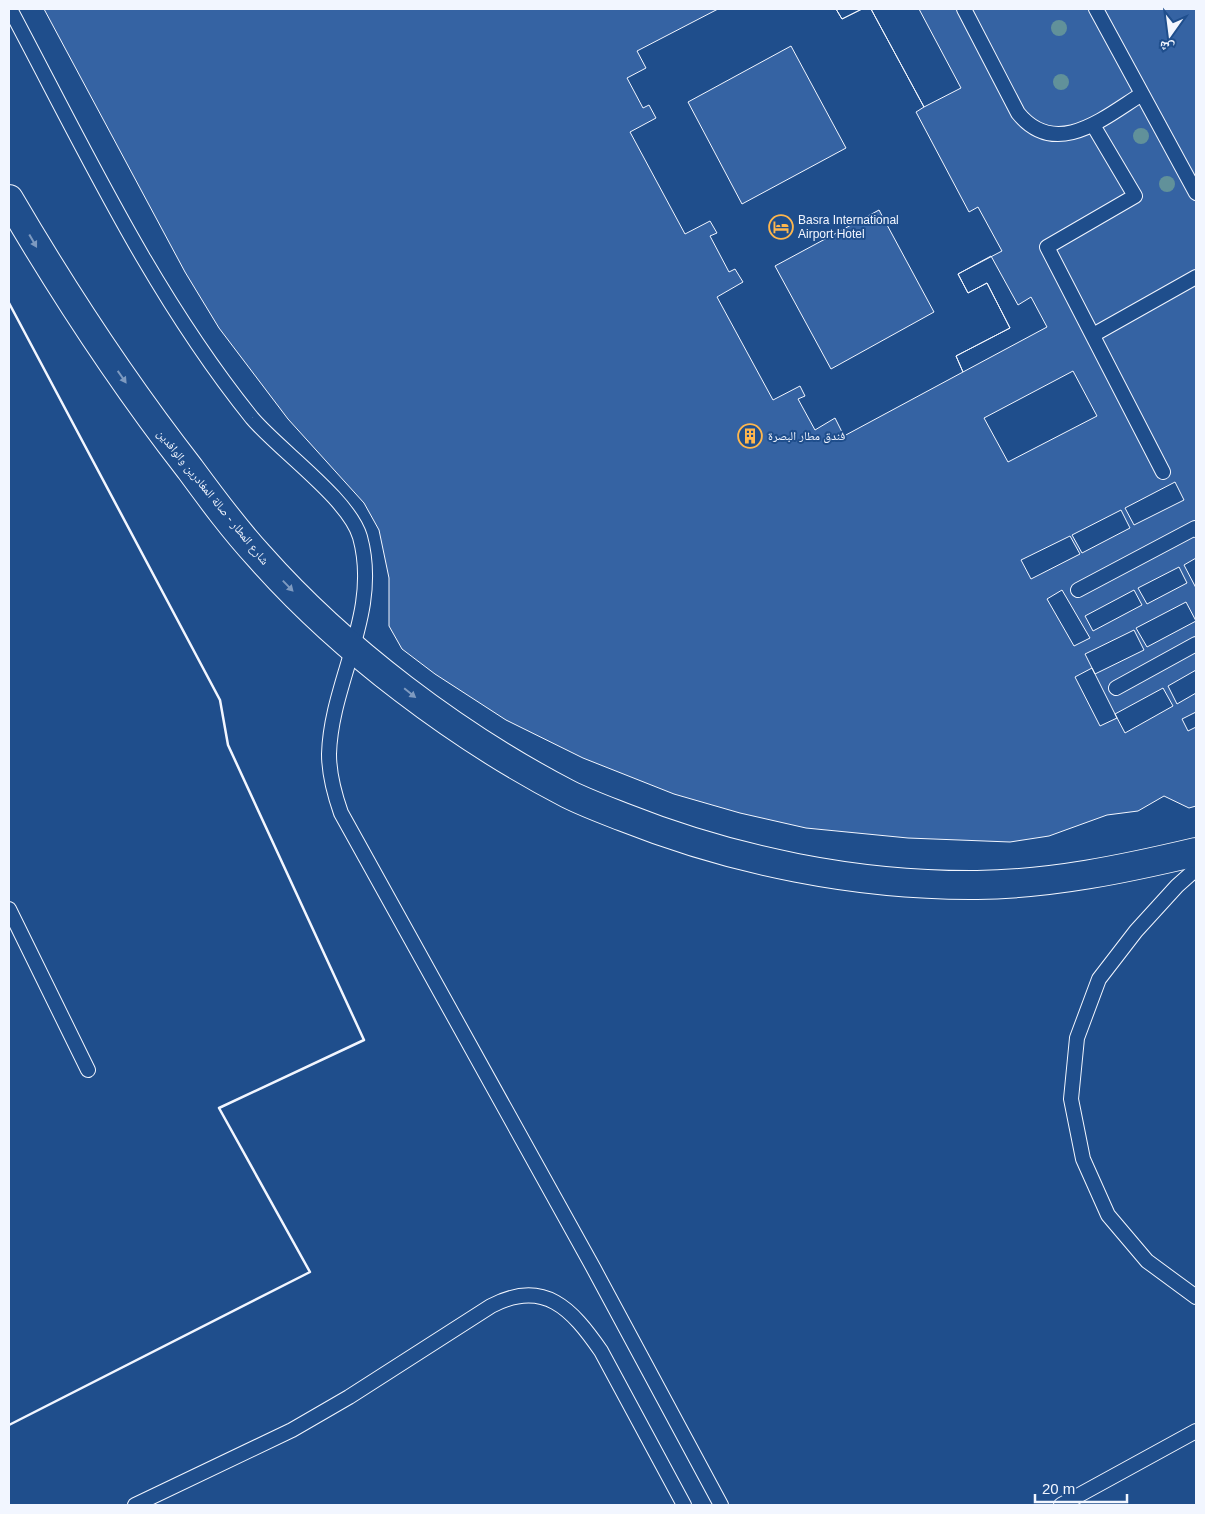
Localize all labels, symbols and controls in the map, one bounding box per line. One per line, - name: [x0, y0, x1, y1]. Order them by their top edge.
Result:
- north arrow: [1145, 10, 1195, 60]
- text: ش: [1158, 37, 1176, 57]
- place label: Basra International Airport Hotel: [798, 213, 899, 241]
- hotel icon: Basra International Airport Hotel: [768, 214, 794, 240]
- one-way arrow: [29, 234, 38, 247]
- one-way arrow: [117, 370, 127, 384]
- building icon: فندق مطار البصرة: [737, 423, 763, 449]
- street label: شارع المطار - صالة المغادرين والوافدين: [153, 427, 272, 568]
- place label: فندق مطار البصرة: [768, 429, 845, 443]
- one-way arrow: [282, 580, 294, 592]
- one-way arrow: [403, 688, 416, 699]
- scale bar: [1035, 1472, 1128, 1504]
- text: 20 m: [1042, 1480, 1075, 1497]

